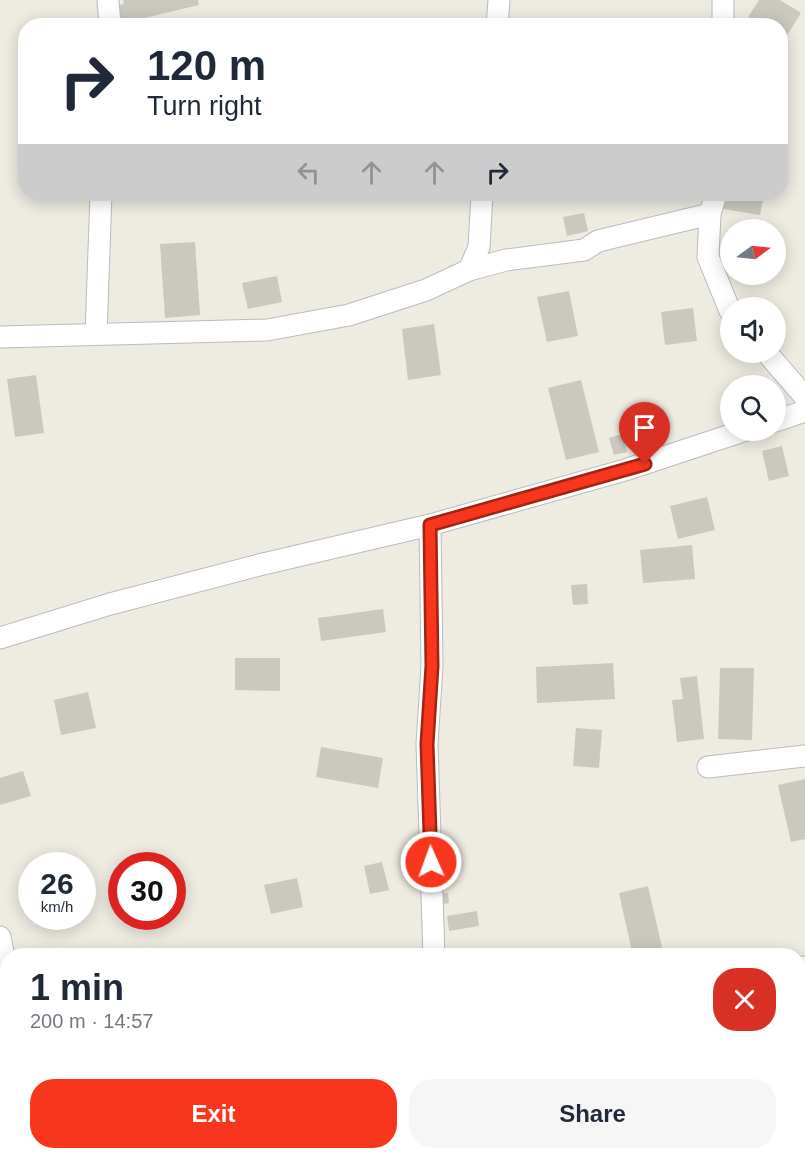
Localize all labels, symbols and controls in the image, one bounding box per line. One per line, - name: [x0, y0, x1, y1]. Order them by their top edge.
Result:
- icon: right: [48, 42, 126, 120]
- text: 120 m: [147, 42, 266, 89]
- text: Turn right: [147, 91, 262, 121]
- icon: left: [292, 156, 325, 189]
- icon: ahead: [355, 156, 388, 189]
- icon: ahead: [418, 156, 451, 189]
- icon: right: [481, 156, 514, 189]
- north arrow: [720, 219, 786, 285]
- map controls: [720, 219, 786, 441]
- button: sound: [720, 297, 786, 363]
- button: search: [720, 375, 786, 441]
- pin: [619, 402, 670, 464]
- icon: arrive: [628, 411, 661, 444]
- position arrow: [399, 830, 463, 894]
- speed limit sign: 30: [108, 852, 186, 930]
- text: 26: [40, 867, 74, 900]
- text: km/h: [41, 898, 73, 915]
- text: 1 min: [30, 967, 124, 1008]
- button: close: [713, 968, 776, 1031]
- text: 200 m · 14:57: [30, 1010, 153, 1032]
- button: Exit: [30, 1079, 397, 1148]
- button: Share: [409, 1079, 776, 1148]

